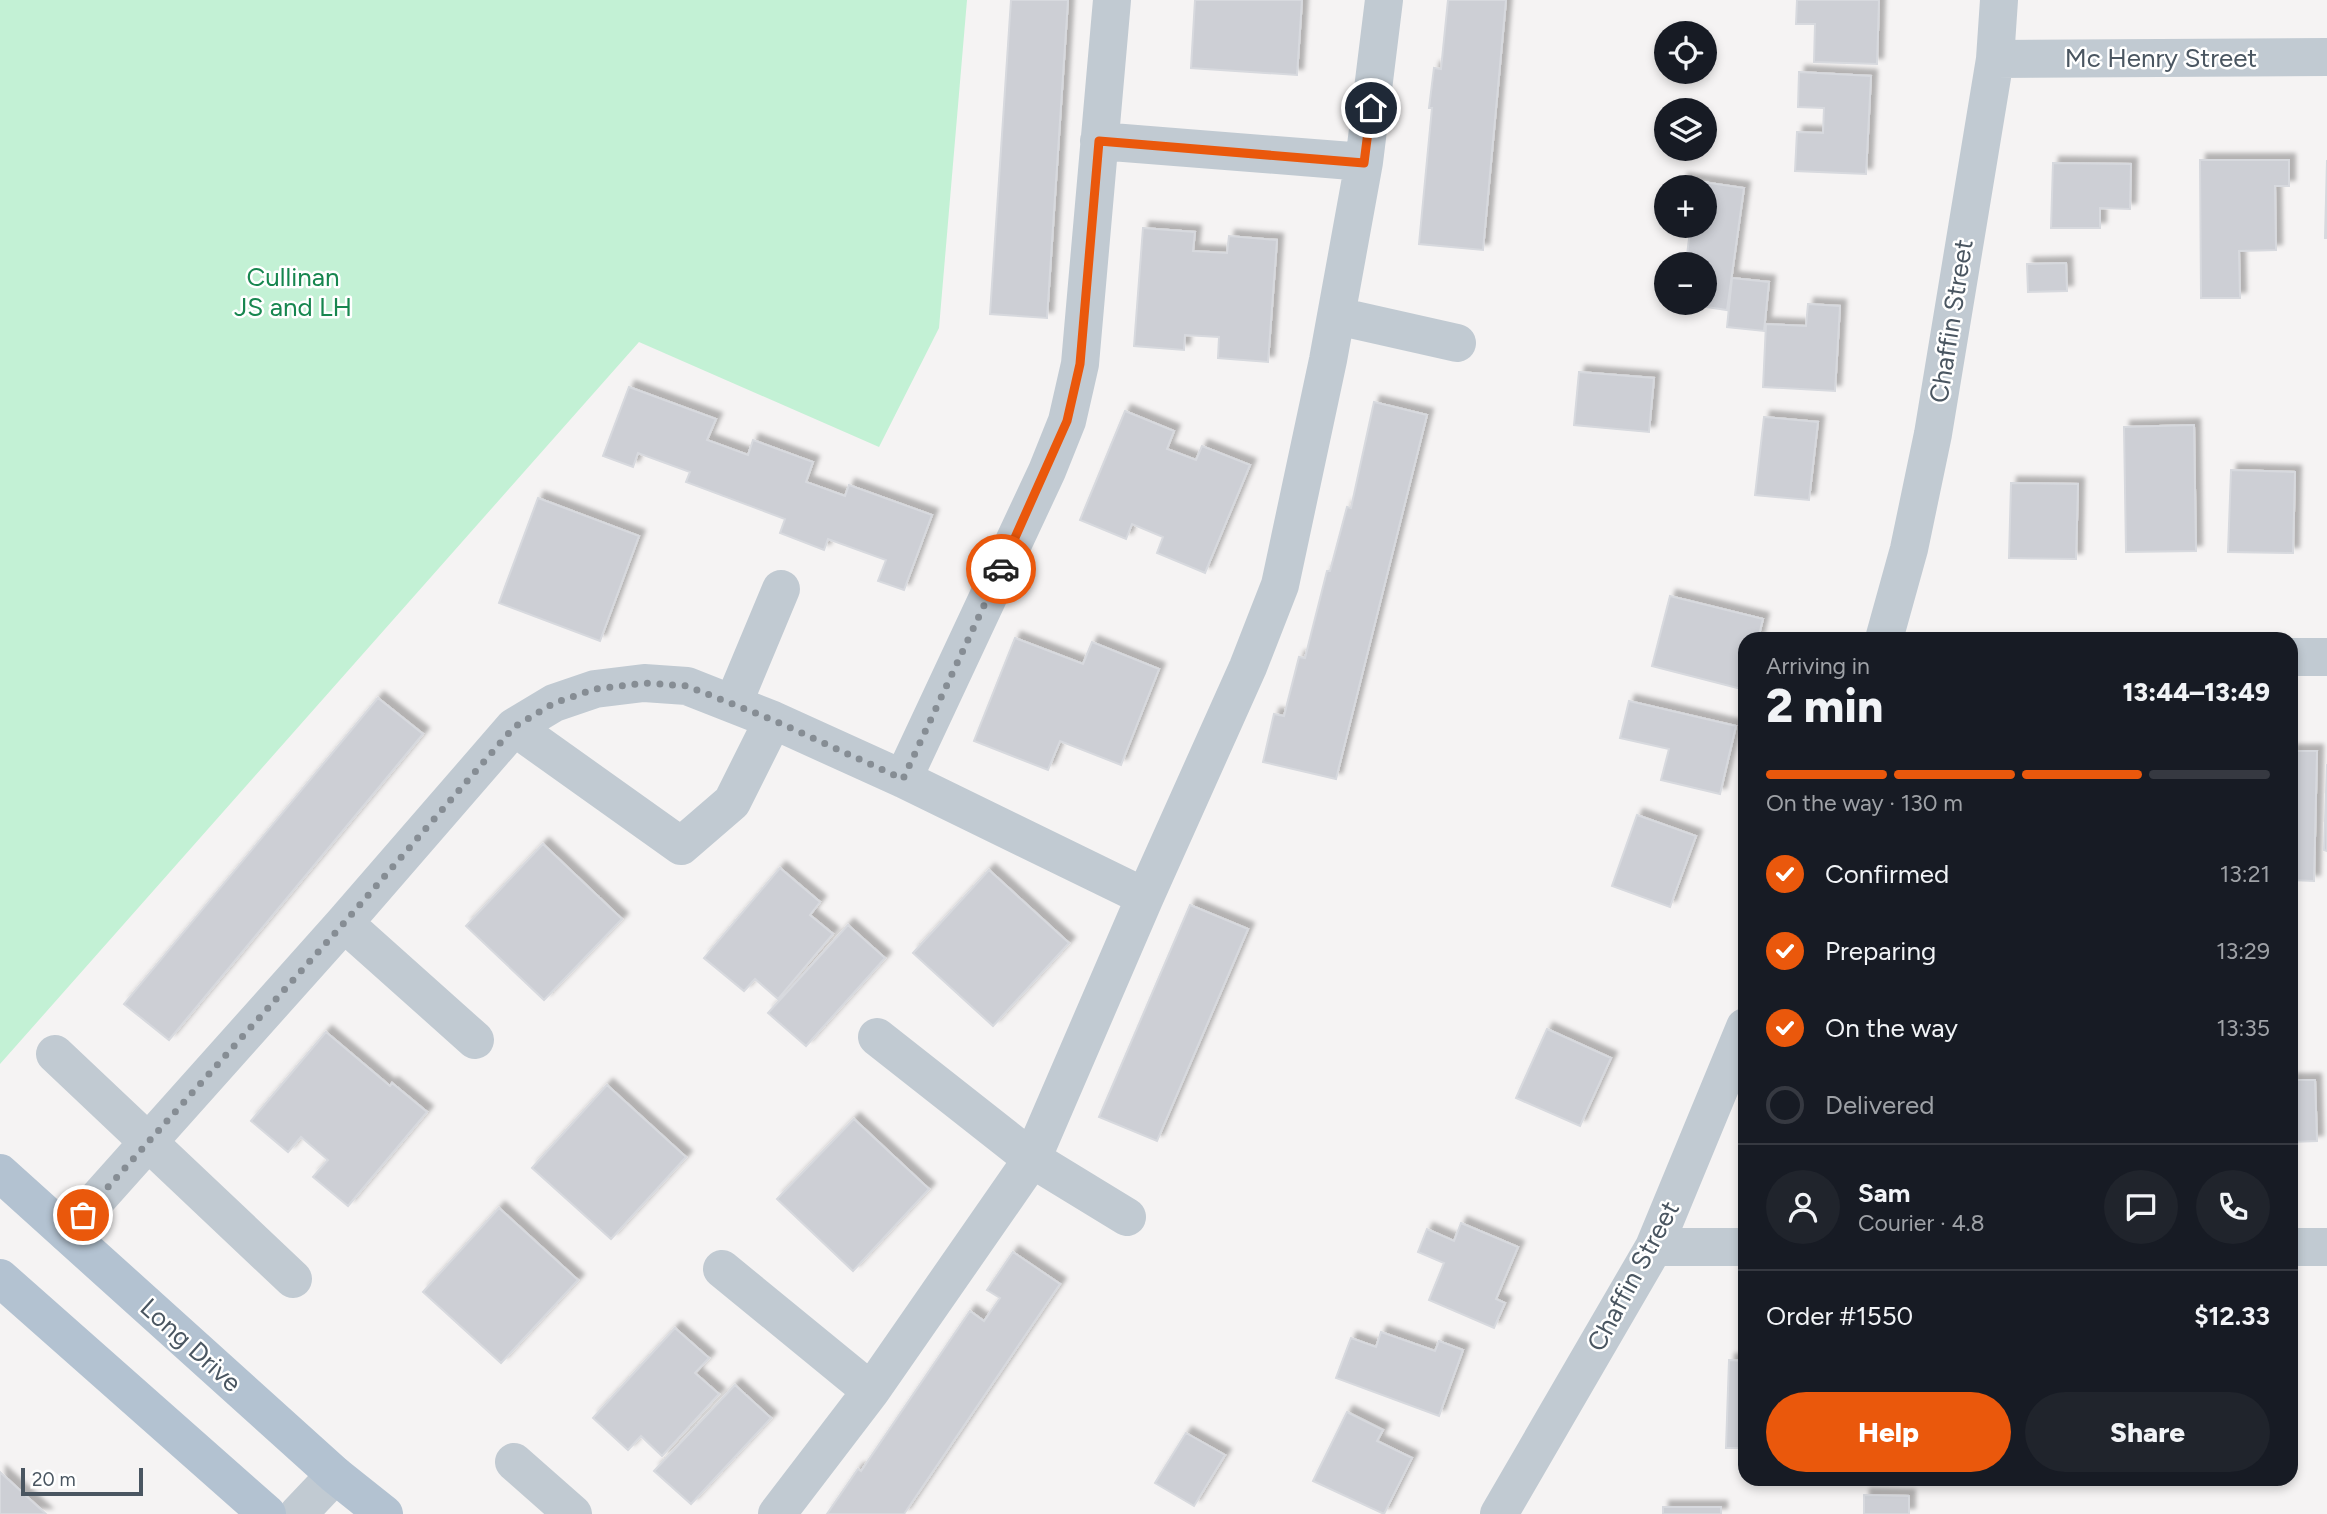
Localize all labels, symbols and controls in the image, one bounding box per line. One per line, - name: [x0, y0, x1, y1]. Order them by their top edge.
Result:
- map controls: [1654, 21, 1717, 315]
- button: locate: [1654, 21, 1717, 84]
- street label: Mc Henry Street: [2065, 42, 2257, 74]
- pin: [1341, 78, 1401, 138]
- icon: home: [1352, 89, 1390, 127]
- button: layers: [1654, 98, 1717, 161]
- button: +: [1654, 175, 1717, 238]
- street label: Chaffin Street: [1922, 237, 1980, 405]
- button: −: [1654, 252, 1717, 315]
- park label: Cullinan JS and LH: [234, 261, 352, 323]
- courier: [966, 534, 1036, 604]
- icon: car: [982, 550, 1020, 588]
- text: Arriving in: [1766, 652, 1870, 680]
- text: 13:44–13:49: [2122, 676, 2270, 708]
- text: 2 min: [1766, 678, 1883, 734]
- text: On the way · 130 m: [1766, 789, 1963, 817]
- icon: check: [1766, 855, 1804, 893]
- text: Confirmed: [1825, 858, 1949, 890]
- text: 13:21: [2220, 860, 2270, 888]
- icon: check: [1766, 932, 1804, 970]
- text: Preparing: [1825, 935, 1936, 967]
- text: 13:29: [2216, 937, 2270, 965]
- icon: check: [1766, 1009, 1804, 1047]
- text: On the way: [1825, 1012, 1958, 1044]
- text: 13:35: [2216, 1014, 2270, 1042]
- text: Delivered: [1825, 1089, 1934, 1121]
- button: person: [1766, 1170, 1840, 1244]
- button: chat: [2104, 1170, 2178, 1244]
- button: phone: [2196, 1170, 2270, 1244]
- text: Sam: [1858, 1177, 1910, 1209]
- pin: [53, 1185, 113, 1245]
- street label: Chaffin Street: [1580, 1195, 1686, 1357]
- icon: bag: [64, 1196, 102, 1234]
- text: Courier · 4.8: [1858, 1209, 1985, 1237]
- street label: Long Drive: [134, 1291, 248, 1399]
- text: Order #1550: [1766, 1300, 1913, 1332]
- text: $12.33: [2194, 1300, 2270, 1332]
- button: Help: [1766, 1392, 2011, 1472]
- button: Share: [2025, 1392, 2270, 1472]
- scale bar: [21, 1465, 144, 1497]
- text: 20 m: [32, 1468, 76, 1491]

